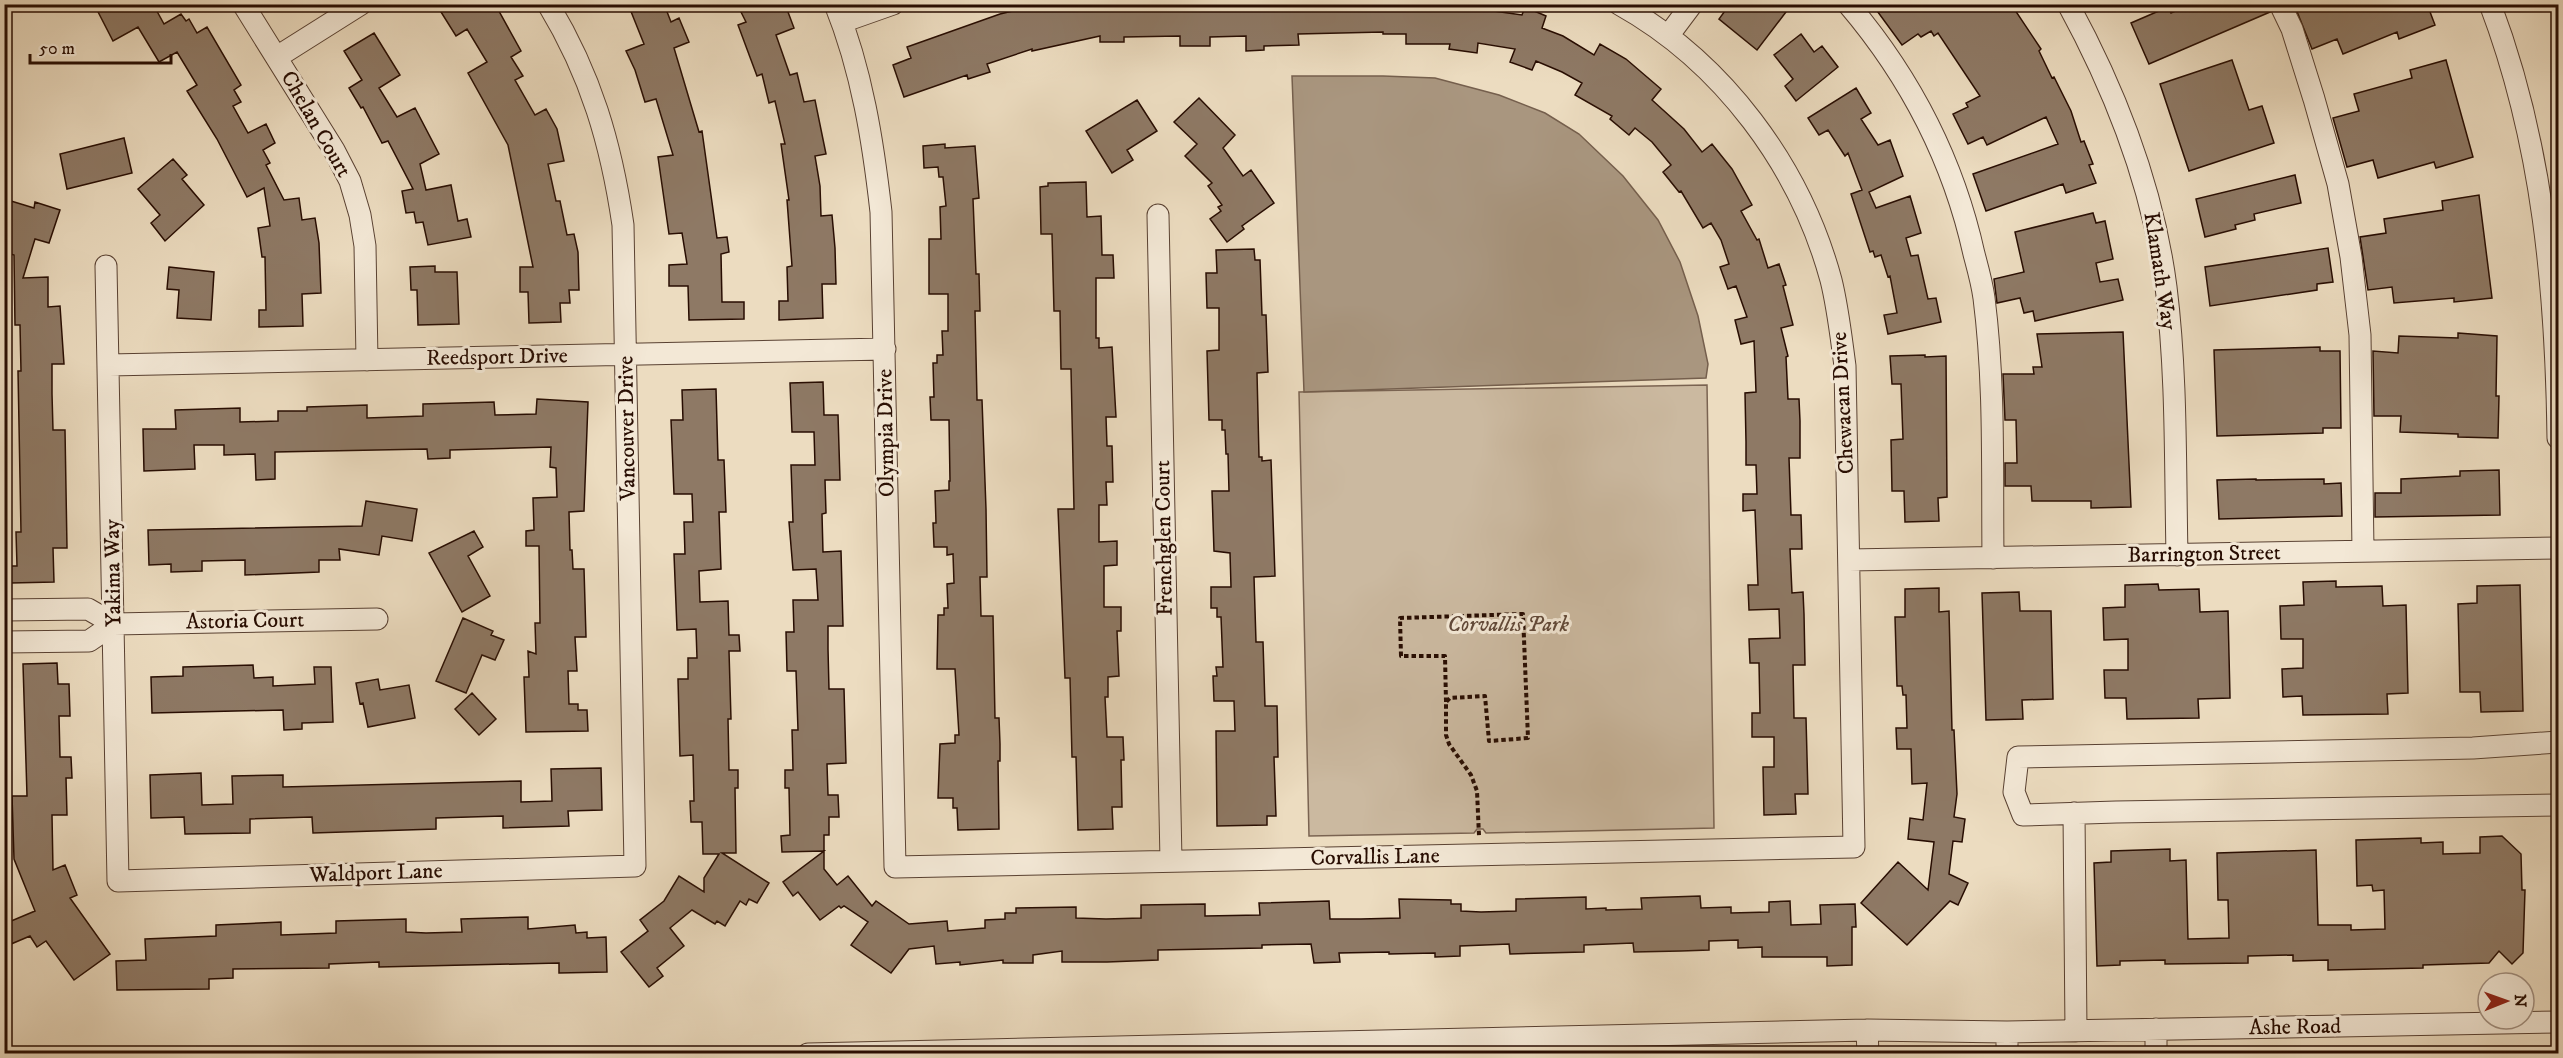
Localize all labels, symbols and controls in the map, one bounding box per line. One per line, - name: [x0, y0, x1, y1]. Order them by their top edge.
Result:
- scale bar: [30, 27, 171, 65]
- text: 50 m: [39, 38, 75, 60]
- street label: Chelan Court: [275, 66, 357, 182]
- street label: Klamath Way: [2137, 210, 2183, 332]
- street label: Chewacan Drive: [1826, 331, 1860, 475]
- street label: Reedsport Drive: [426, 342, 568, 372]
- street label: Vancouver Drive: [612, 355, 642, 502]
- street label: Olympia Drive: [871, 369, 901, 497]
- street label: Frenchglen Court: [1149, 460, 1179, 616]
- street label: Yakima Way: [99, 518, 127, 627]
- street label: Barrington Street: [2127, 539, 2281, 569]
- street label: Astoria Court: [186, 606, 304, 636]
- park label: Corvallis Park: [1447, 611, 1570, 638]
- street label: Corvallis Lane: [1310, 842, 1440, 872]
- street label: Waldport Lane: [308, 857, 443, 889]
- north arrow: [2476, 971, 2536, 1031]
- text: N: [2510, 994, 2530, 1007]
- street label: Ashe Road: [2249, 1013, 2341, 1041]

